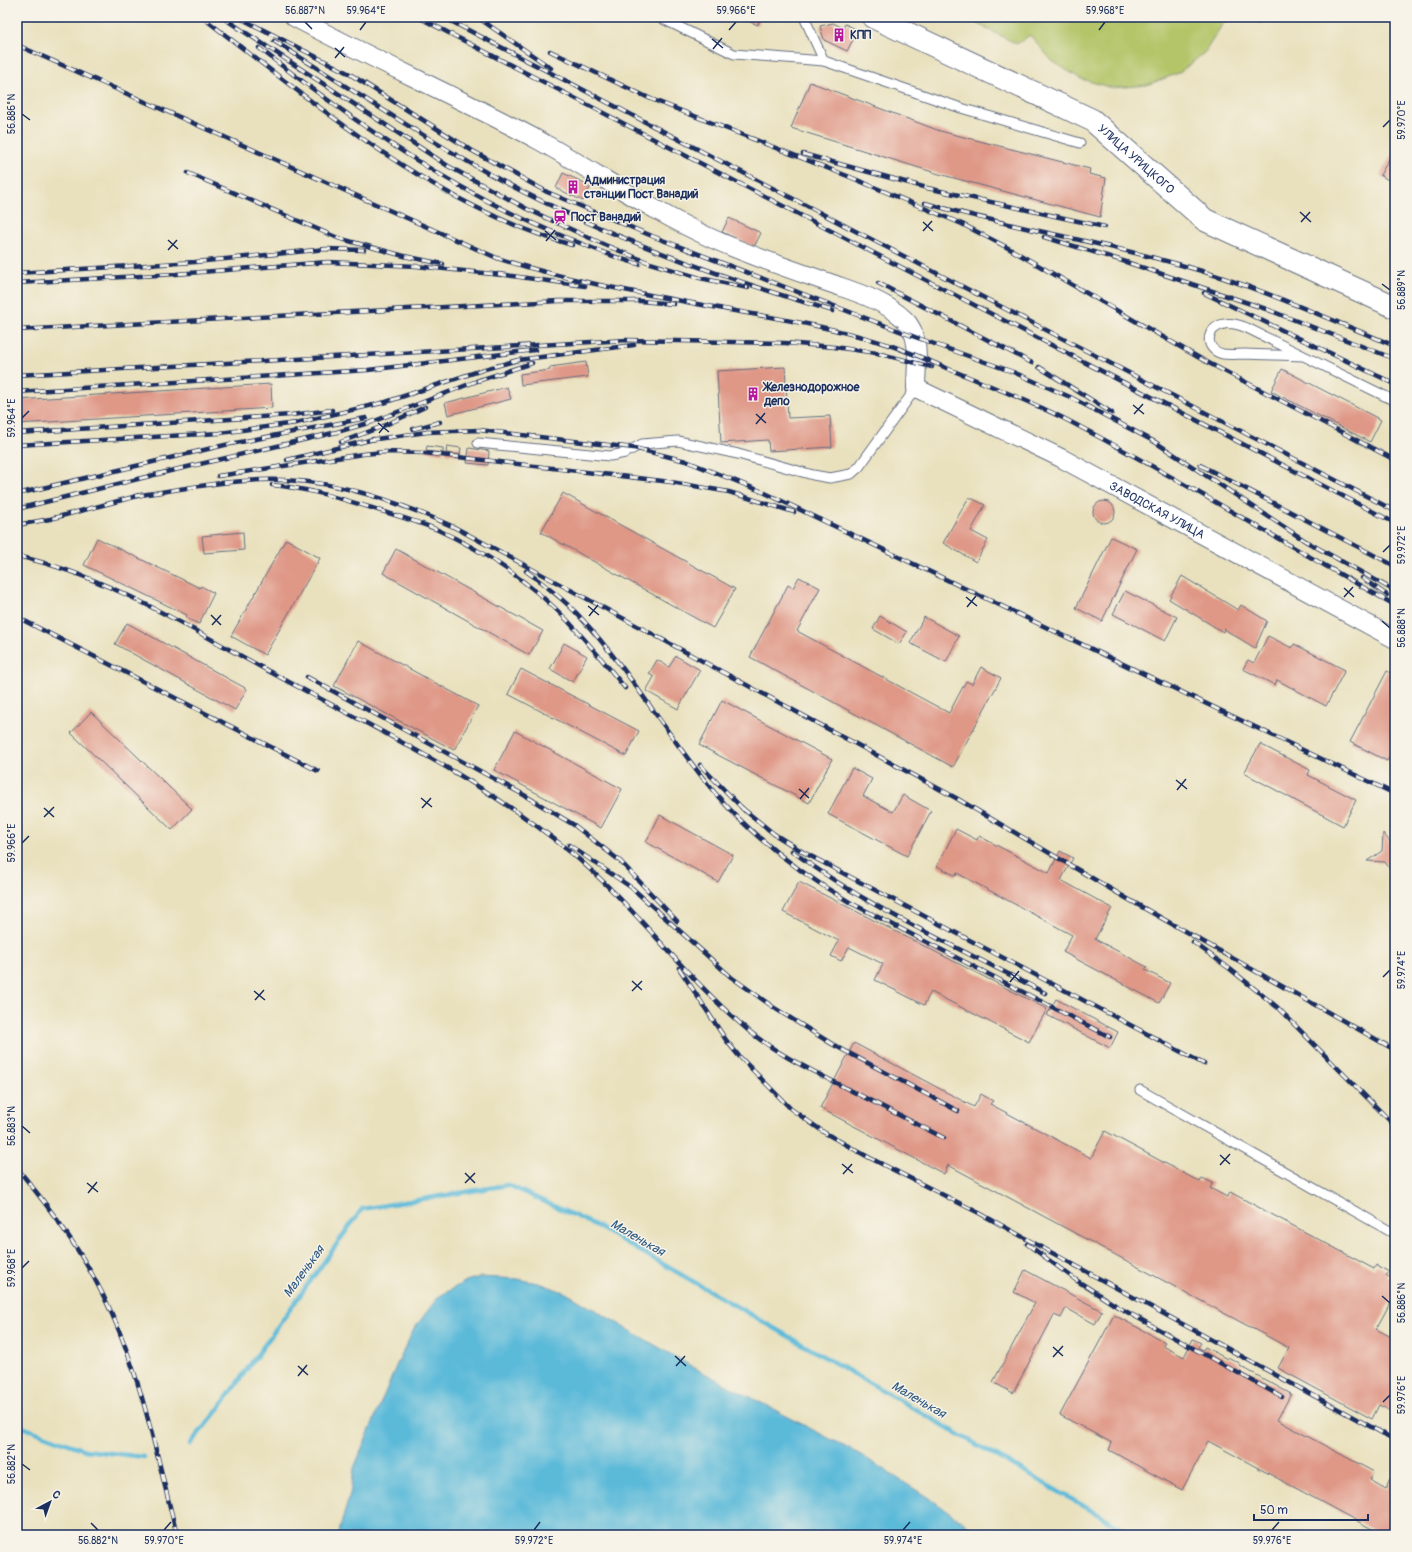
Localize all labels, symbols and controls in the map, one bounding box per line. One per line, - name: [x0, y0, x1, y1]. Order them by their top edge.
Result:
- text: 56.887°N: [285, 5, 325, 17]
- text: 59.964°E: [346, 5, 386, 17]
- text: 59.966°E: [716, 5, 756, 17]
- text: 59.968°E: [1086, 5, 1124, 17]
- building icon: КПП: [831, 27, 847, 43]
- place label: КПП: [850, 28, 872, 43]
- text: 56.886°N: [6, 94, 18, 134]
- text: 59.970°E: [1396, 100, 1408, 140]
- street label: УЛИЦА УРИЦКОГО: [1094, 122, 1178, 198]
- place label: Администрация станции Пост Ванадий: [583, 173, 699, 202]
- building icon: Администрация станции Пост Ванадий: [565, 179, 581, 195]
- station icon: Пост Ванадий: [552, 209, 568, 225]
- place label: Пост Ванадий: [571, 210, 642, 225]
- text: 56.889°N: [1396, 270, 1408, 310]
- place label: Железнодорожное депо: [762, 380, 860, 409]
- building icon: Железнодорожное депо: [745, 386, 761, 402]
- text: 59.964°E: [6, 398, 18, 438]
- street label: ЗАВОДСКАЯ УЛИЦА: [1107, 479, 1207, 543]
- text: 59.972°E: [1396, 526, 1408, 564]
- text: 56.888°N: [1396, 608, 1408, 648]
- text: 59.966°E: [6, 823, 18, 863]
- text: 59.974°E: [1396, 951, 1408, 989]
- text: 56.883°N: [6, 1106, 18, 1146]
- water label: Маленькая: [608, 1216, 669, 1261]
- water label: Маленькая: [280, 1241, 329, 1301]
- text: 59.968°E: [6, 1249, 18, 1287]
- text: 56.886°N: [1396, 1283, 1408, 1323]
- text: 59.976°E: [1396, 1376, 1408, 1414]
- water label: Маленькая: [889, 1378, 950, 1423]
- text: 56.882°N: [6, 1444, 18, 1484]
- north arrow: [30, 1482, 70, 1522]
- text: С: [49, 1488, 63, 1502]
- scale bar: [1254, 1496, 1368, 1522]
- text: 50 m: [1260, 1503, 1288, 1518]
- text: 56.882°N: [78, 1535, 118, 1547]
- text: 59.970°E: [144, 1535, 184, 1547]
- text: 59.972°E: [515, 1535, 553, 1547]
- text: 59.974°E: [884, 1535, 922, 1547]
- text: 59.976°E: [1253, 1535, 1291, 1547]

